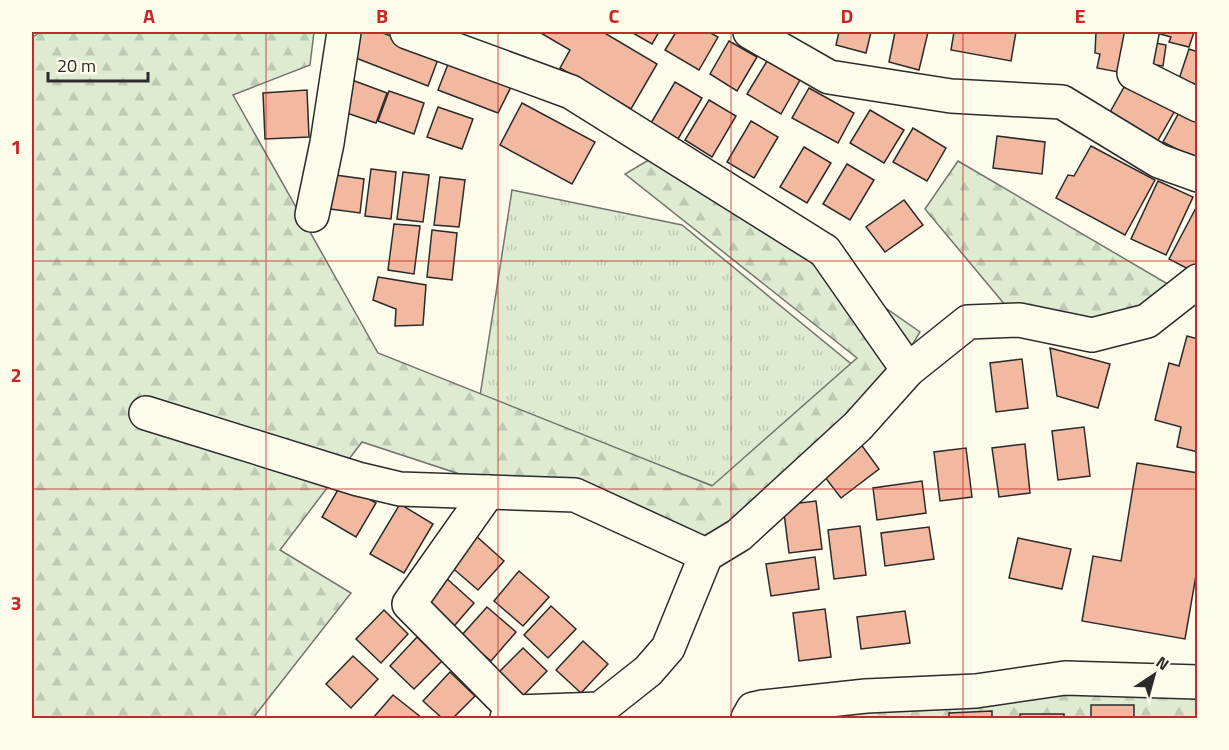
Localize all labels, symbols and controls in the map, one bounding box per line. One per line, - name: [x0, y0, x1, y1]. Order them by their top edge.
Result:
- text: A: [143, 0, 155, 31]
- text: B: [376, 0, 388, 31]
- text: C: [609, 0, 620, 31]
- text: D: [841, 0, 853, 31]
- text: E: [1074, 0, 1086, 31]
- scale bar: [48, 45, 148, 83]
- text: 20 m: [57, 52, 96, 79]
- text: 1: [10, 131, 22, 162]
- text: 2: [10, 359, 22, 390]
- text: 3: [10, 587, 22, 618]
- north arrow: [1124, 645, 1184, 705]
- text: N: [1151, 650, 1174, 676]

